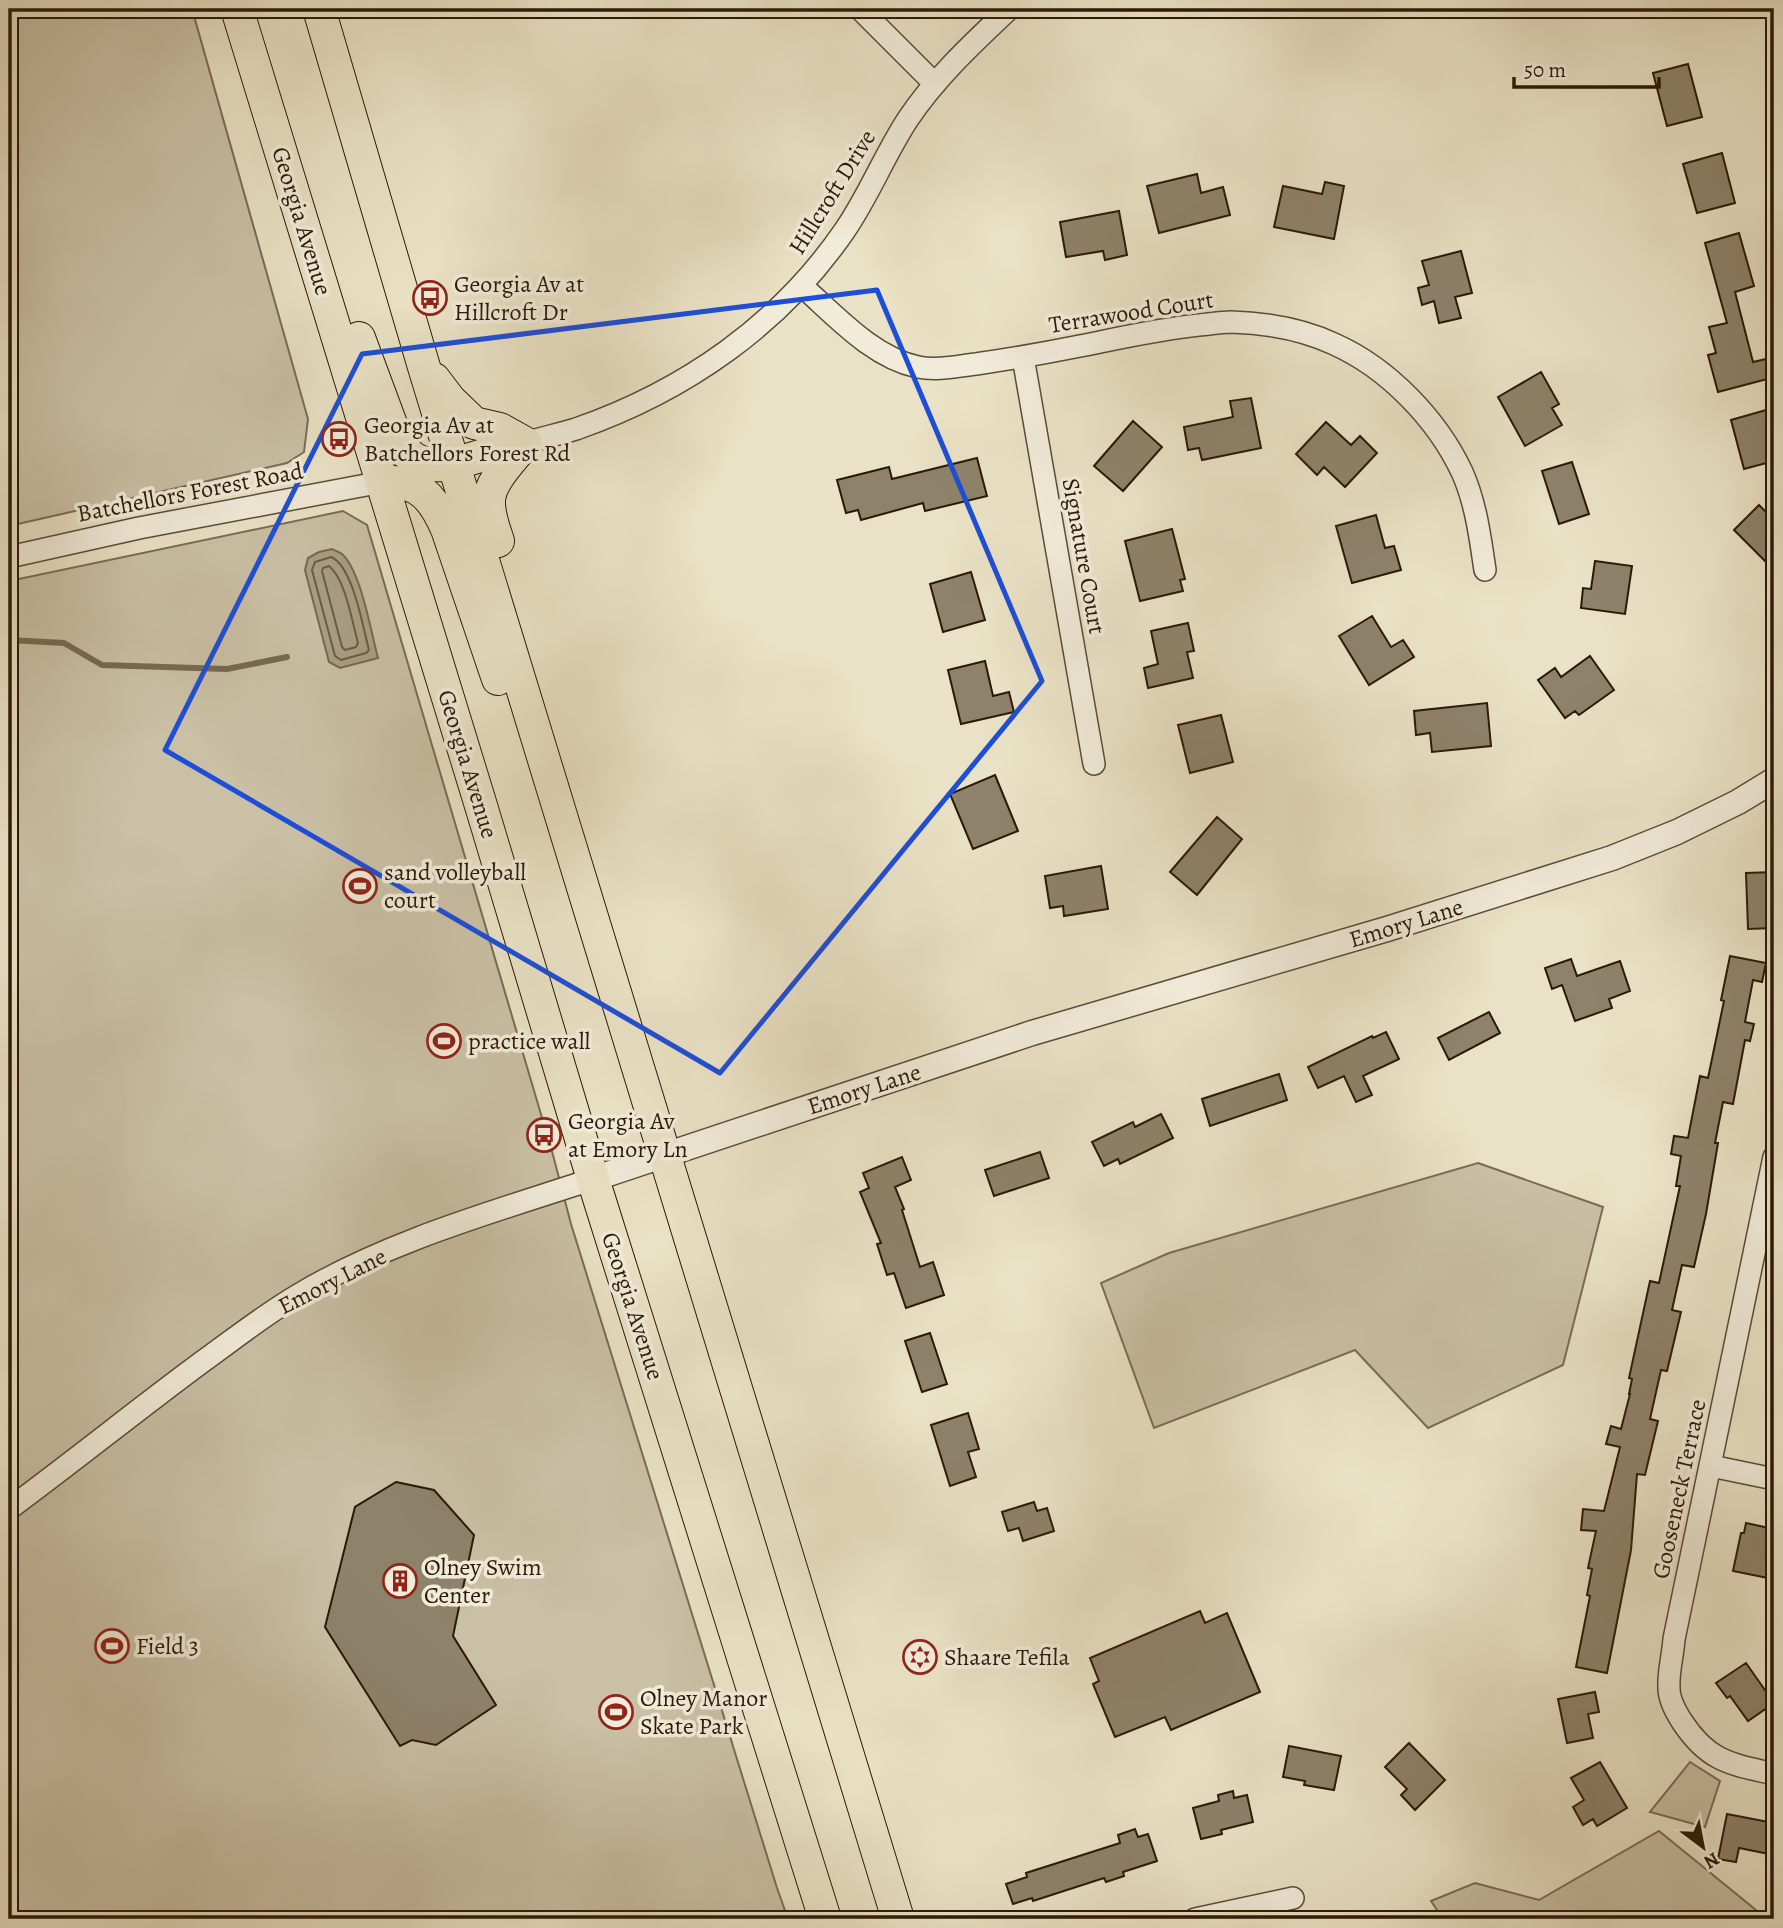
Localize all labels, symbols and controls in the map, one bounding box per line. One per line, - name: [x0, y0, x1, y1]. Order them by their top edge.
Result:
- scale bar: [1514, 46, 1659, 90]
- text: 50 m: [1524, 56, 1566, 84]
- street label: Hillcroft Drive: [781, 123, 883, 261]
- street label: Georgia Avenue: [264, 143, 340, 299]
- place label: Georgia Av at Hillcroft Dr: [454, 268, 584, 328]
- bus stop icon: Georgia Av at Hillcroft Dr: [411, 279, 449, 317]
- street label: Terrawood Court: [1047, 283, 1216, 341]
- place label: Georgia Av at Batchellors Forest Rd: [364, 409, 571, 469]
- bus stop icon: Georgia Av at Batchellors Forest Rd: [320, 420, 358, 458]
- street label: Batchellors Forest Road: [74, 454, 306, 530]
- street label: Signature Court: [1055, 476, 1113, 636]
- street label: Georgia Avenue: [430, 686, 506, 842]
- place label: sand volleyball court: [384, 856, 526, 916]
- sports icon: sand volleyball court: [341, 867, 379, 905]
- street label: Emory Lane: [1345, 890, 1467, 956]
- sports icon: practice wall: [425, 1022, 463, 1060]
- place label: practice wall: [468, 1025, 591, 1057]
- street label: Emory Lane: [803, 1056, 925, 1122]
- place label: Georgia Av at Emory Ln: [568, 1105, 688, 1165]
- bus stop icon: Georgia Av at Emory Ln: [525, 1116, 563, 1154]
- street label: Georgia Avenue: [594, 1228, 672, 1384]
- street label: Emory Lane: [272, 1240, 392, 1322]
- street label: Gooseneck Terrace: [1644, 1396, 1714, 1582]
- place label: Olney Swim Center: [424, 1551, 542, 1611]
- building icon: Olney Swim Center: [381, 1562, 419, 1600]
- sports icon: Field 3: [93, 1627, 131, 1665]
- place label: Field 3: [136, 1630, 199, 1662]
- synagogue icon: Shaare Tefila: [901, 1638, 939, 1676]
- place label: Shaare Tefila: [944, 1641, 1070, 1673]
- place label: Olney Manor Skate Park: [640, 1682, 767, 1742]
- sports icon: Olney Manor Skate Park: [597, 1693, 635, 1731]
- north arrow: [1668, 1812, 1738, 1882]
- text: N: [1699, 1846, 1724, 1875]

